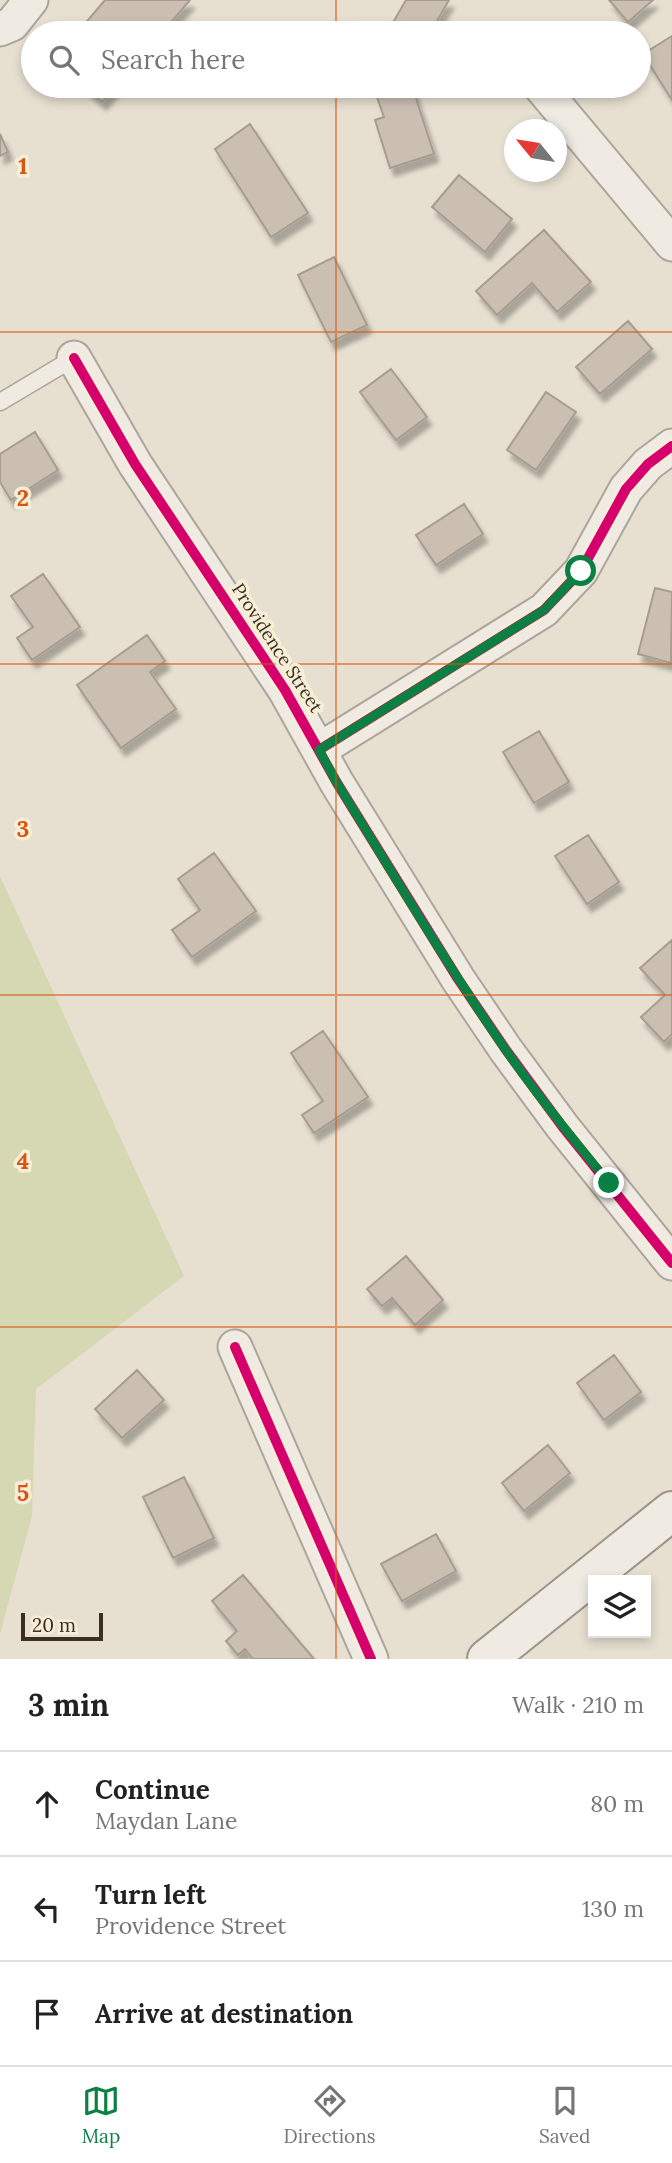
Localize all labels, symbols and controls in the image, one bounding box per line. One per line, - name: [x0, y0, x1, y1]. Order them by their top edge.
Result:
- search box: [21, 21, 651, 98]
- icon: search: [45, 41, 83, 79]
- text: Search here: [101, 43, 245, 76]
- north arrow: [504, 119, 567, 182]
- text: 1: [18, 151, 28, 180]
- text: 2: [17, 483, 29, 512]
- route start: [565, 555, 596, 586]
- street label: Providence Street: [227, 579, 328, 717]
- text: 3: [17, 814, 29, 843]
- text: 4: [17, 1146, 29, 1175]
- route end: [593, 1167, 624, 1198]
- text: 5: [17, 1478, 29, 1507]
- map controls: [588, 1575, 651, 1638]
- button: layers: [588, 1575, 651, 1638]
- scale bar: [21, 1610, 103, 1642]
- text: 20 m: [32, 1613, 76, 1637]
- text: 3 min: [28, 1686, 109, 1724]
- text: Walk · 210 m: [512, 1690, 644, 1719]
- text: Continue: [95, 1773, 210, 1806]
- icon: ahead: [28, 1785, 66, 1823]
- text: 80 m: [590, 1789, 644, 1818]
- text: Maydan Lane: [95, 1806, 237, 1835]
- text: Turn left: [95, 1878, 206, 1911]
- icon: left: [28, 1890, 66, 1928]
- text: 130 m: [582, 1894, 644, 1923]
- text: Providence Street: [95, 1911, 286, 1940]
- icon: arrive: [28, 1995, 66, 2033]
- text: Arrive at destination: [95, 1997, 353, 2030]
- tab: Map: [82, 2082, 120, 2148]
- tab: Directions: [284, 2082, 376, 2148]
- tab: Saved: [539, 2082, 590, 2148]

